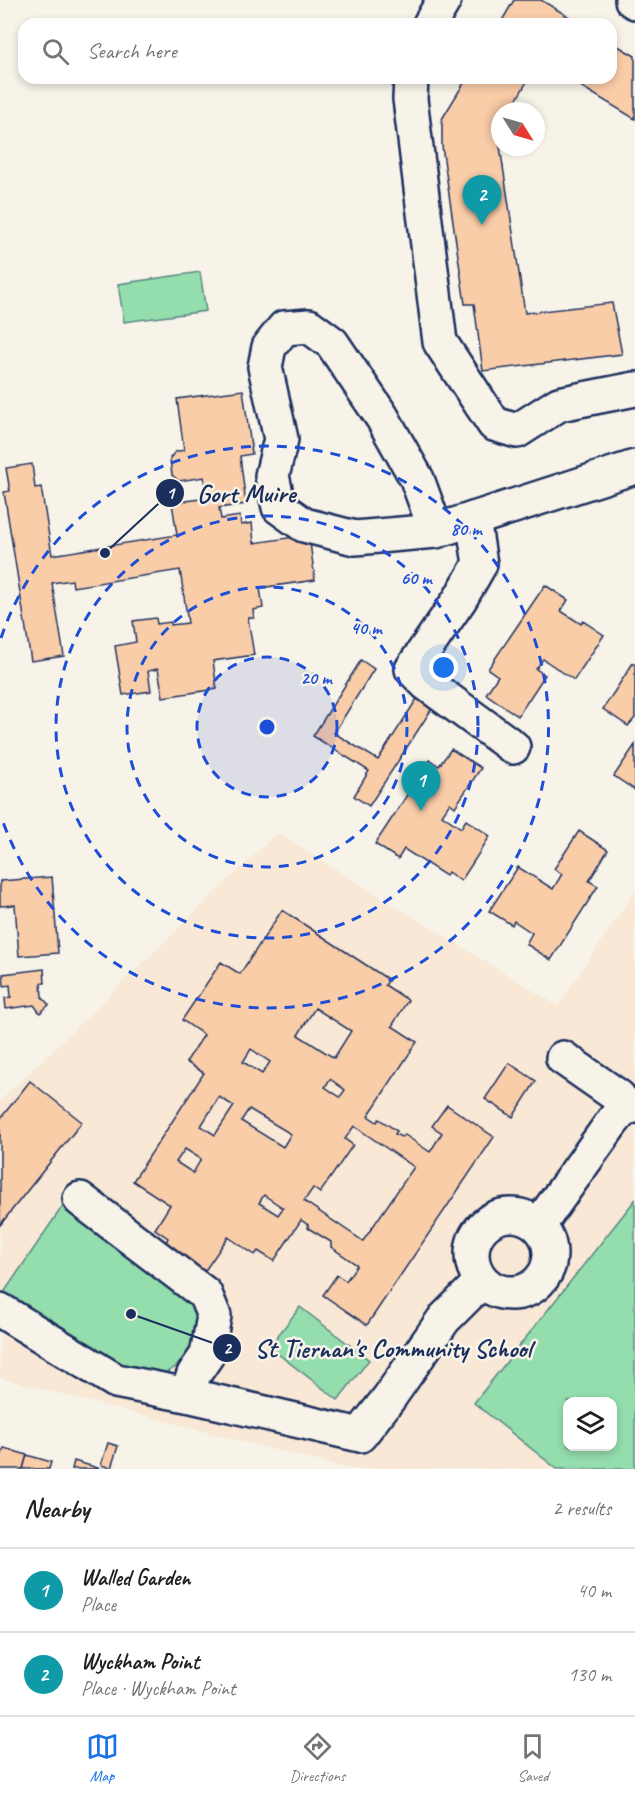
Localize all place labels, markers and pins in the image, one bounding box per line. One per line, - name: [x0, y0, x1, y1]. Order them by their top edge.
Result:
- pin: 2: [462, 176, 502, 225]
- callout: Gort Muire: [155, 471, 307, 515]
- centre of rings: [257, 717, 277, 737]
- pin: 1: [402, 762, 440, 811]
- callout: St Tiernan's Community School: [212, 1326, 543, 1370]

